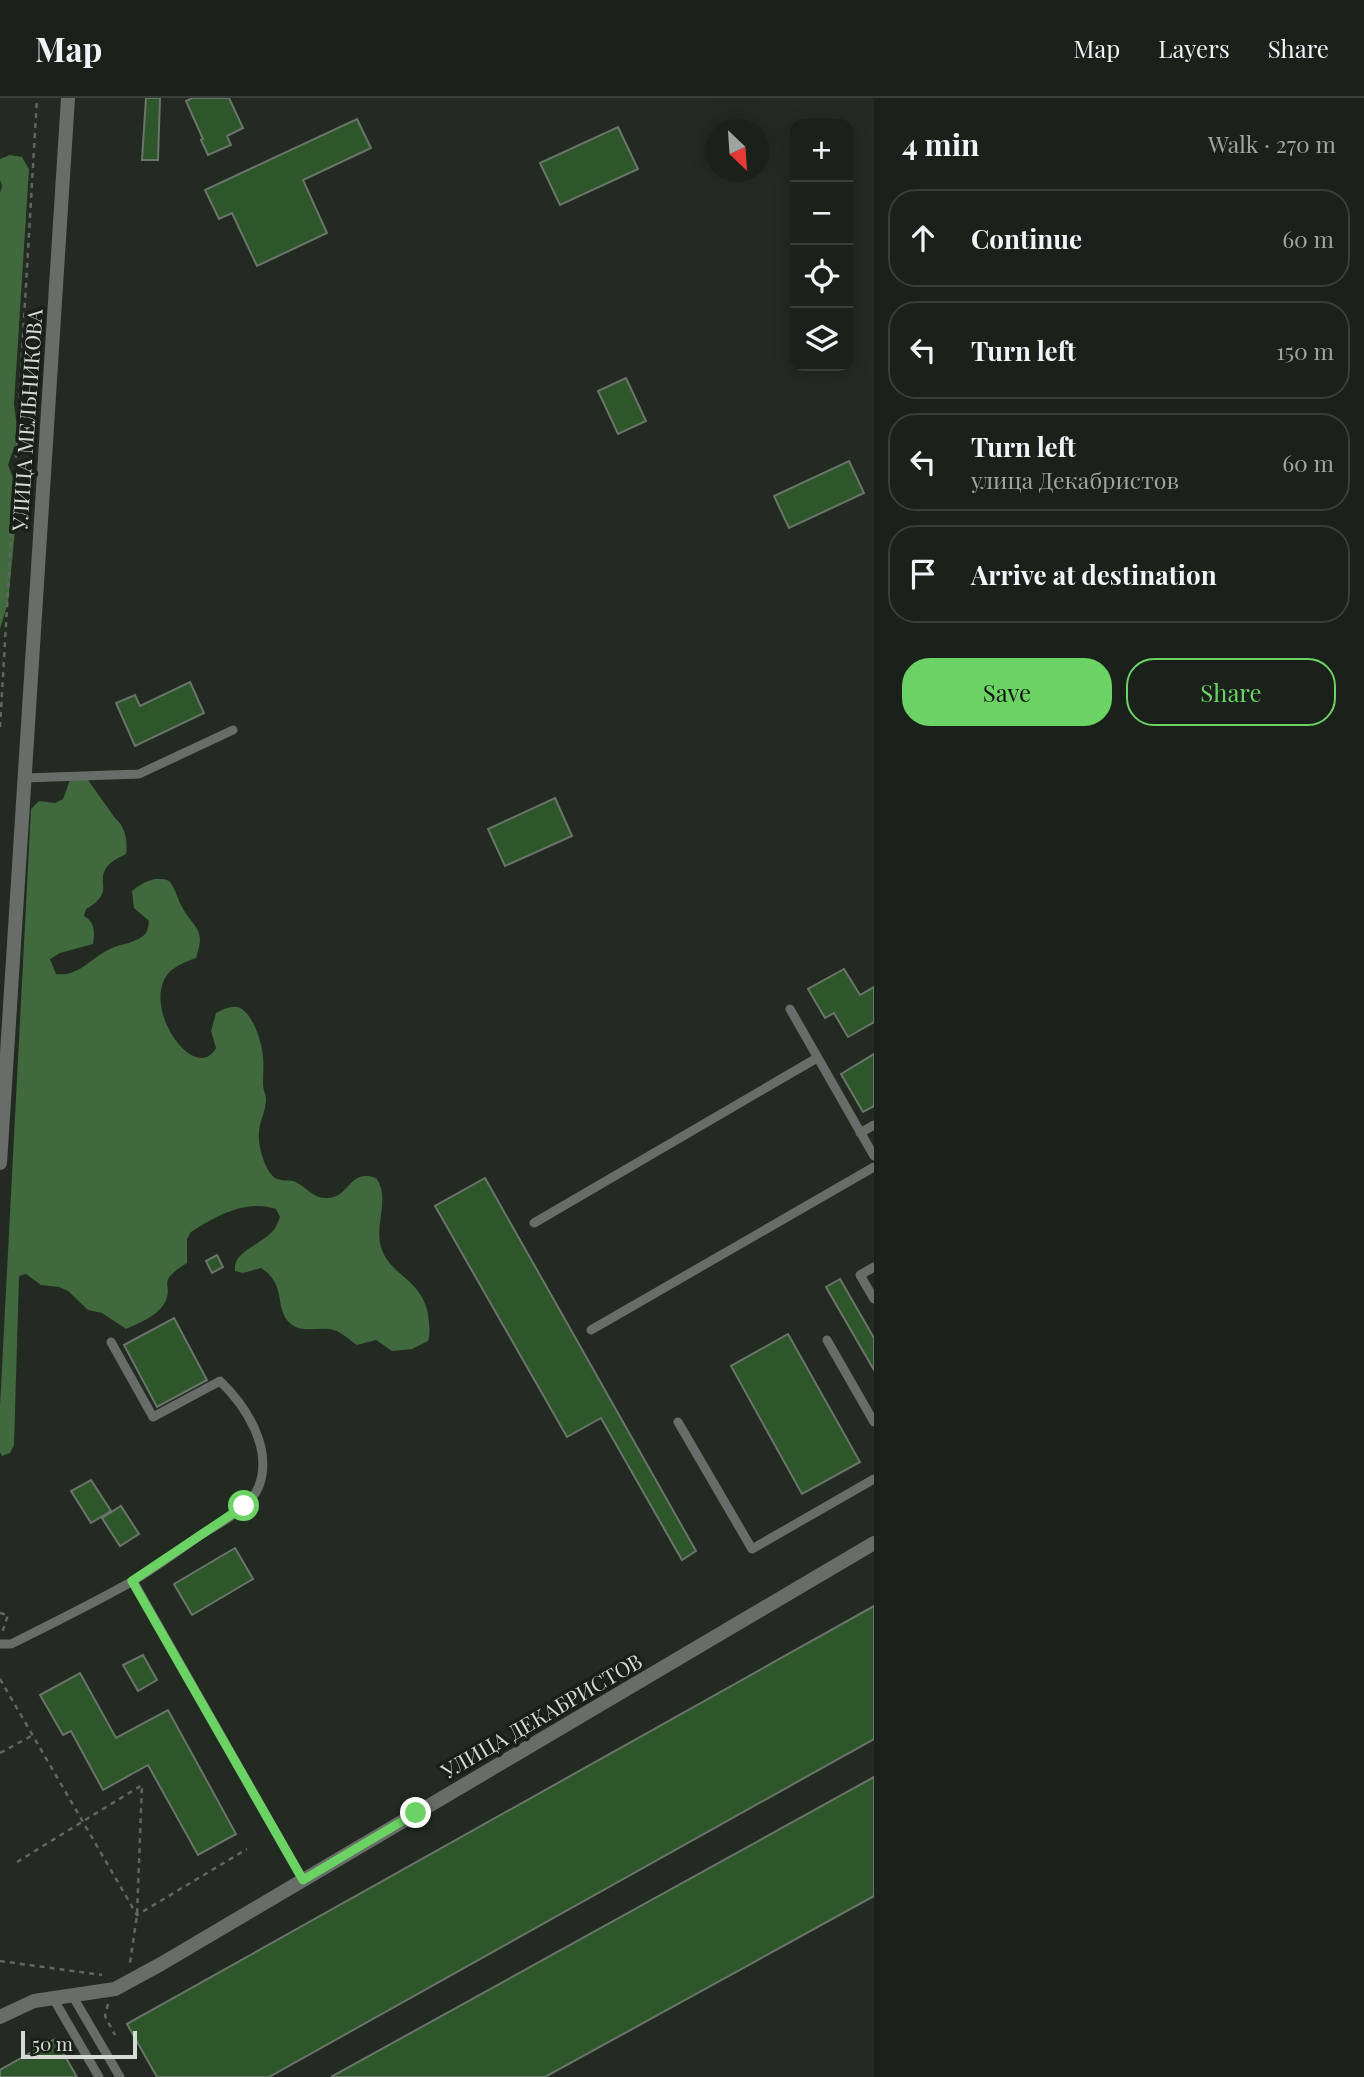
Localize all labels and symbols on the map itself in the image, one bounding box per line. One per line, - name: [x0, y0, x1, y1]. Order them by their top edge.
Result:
- north arrow: [706, 119, 769, 182]
- street label: УЛИЦА МЕЛЬНИКОВА: [4, 307, 48, 533]
- route start: [228, 1490, 259, 1521]
- street label: УЛИЦА ДЕКАБРИСТОВ: [435, 1646, 647, 1785]
- route end: [400, 1797, 431, 1828]
- scale bar: [21, 2028, 136, 2060]

